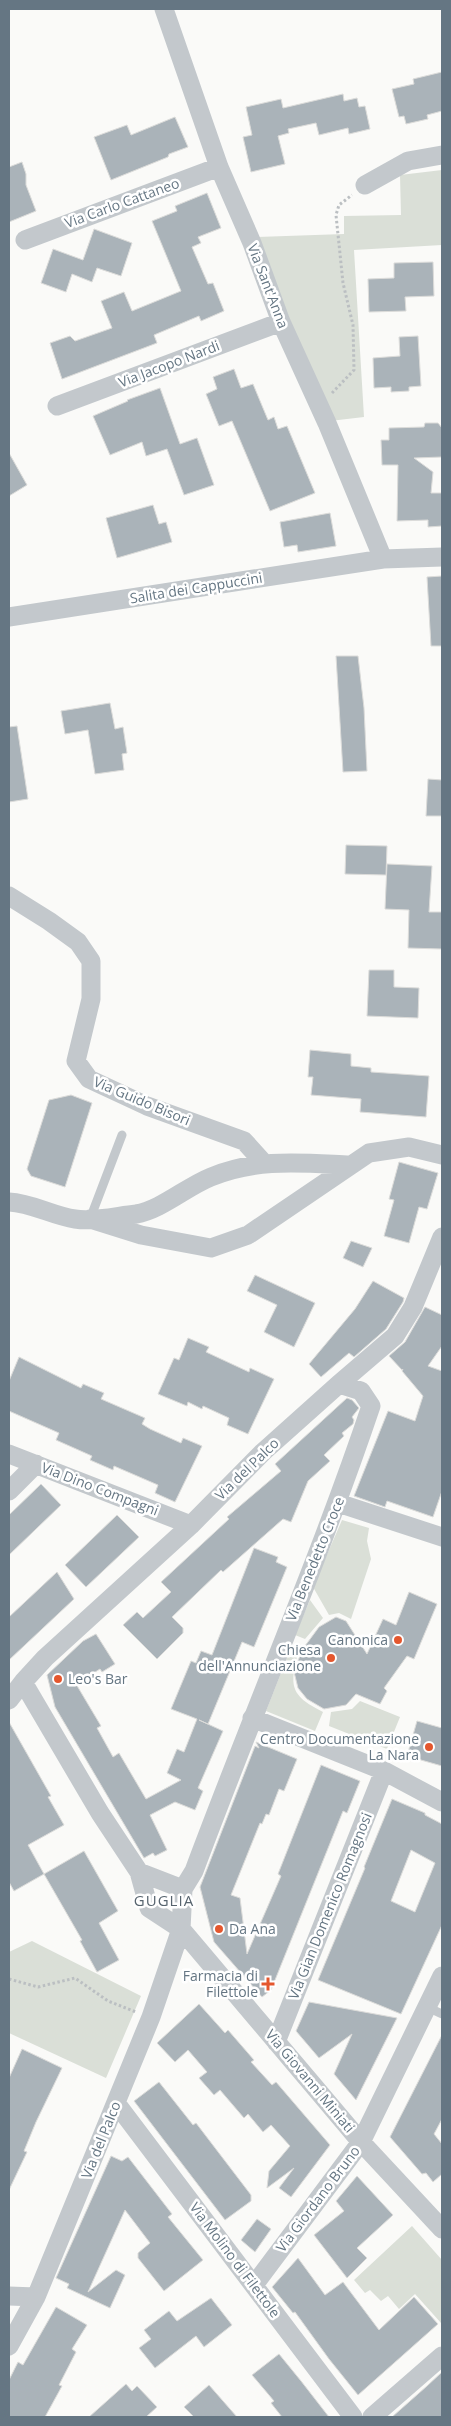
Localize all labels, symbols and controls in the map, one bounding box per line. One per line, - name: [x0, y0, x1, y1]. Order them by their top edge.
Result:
- street label: Via Carlo Cattaneo: [62, 173, 182, 232]
- street label: Via Sant'Anna: [244, 241, 293, 331]
- street label: Via Jacopo Nardi: [116, 336, 222, 392]
- street label: Salita dei Cappuccini: [128, 568, 264, 607]
- street label: Via Guido Bisori: [91, 1072, 193, 1129]
- street label: Via del Palco: [211, 1433, 283, 1504]
- street label: Via Dino Compagni: [39, 1457, 161, 1520]
- street label: Via Benedetto Croce: [281, 1494, 348, 1624]
- place label: Canonica: [328, 1630, 388, 1649]
- marker: Canonica: [392, 1634, 404, 1646]
- place label: Chiesa dell'Annunciazione: [198, 1640, 321, 1675]
- marker: Chiesa dell'Annunciazione: [325, 1652, 337, 1664]
- place label: Leo's Bar: [68, 1669, 128, 1688]
- marker: Leo's Bar: [52, 1673, 64, 1685]
- place label: Centro Documentazione La Nara: [260, 1729, 419, 1764]
- marker: Centro Documentazione La Nara: [423, 1741, 435, 1753]
- street label: Via Gian Domenico Romagnosi: [283, 1810, 376, 2002]
- district label: GUGLIA: [134, 1890, 194, 1910]
- place label: Da Ana: [229, 1919, 276, 1938]
- marker: Da Ana: [213, 1923, 225, 1935]
- place label: Farmacia di Filettole: [183, 1966, 258, 2001]
- marker: Farmacia di Filettole: [262, 1978, 274, 1990]
- street label: Via Giovanni Miniati: [262, 2025, 359, 2136]
- street label: Via del Palco: [76, 2098, 125, 2181]
- street label: Via Giordano Bruno: [271, 2142, 364, 2256]
- street label: Via Molino di Filettole: [186, 2198, 285, 2321]

